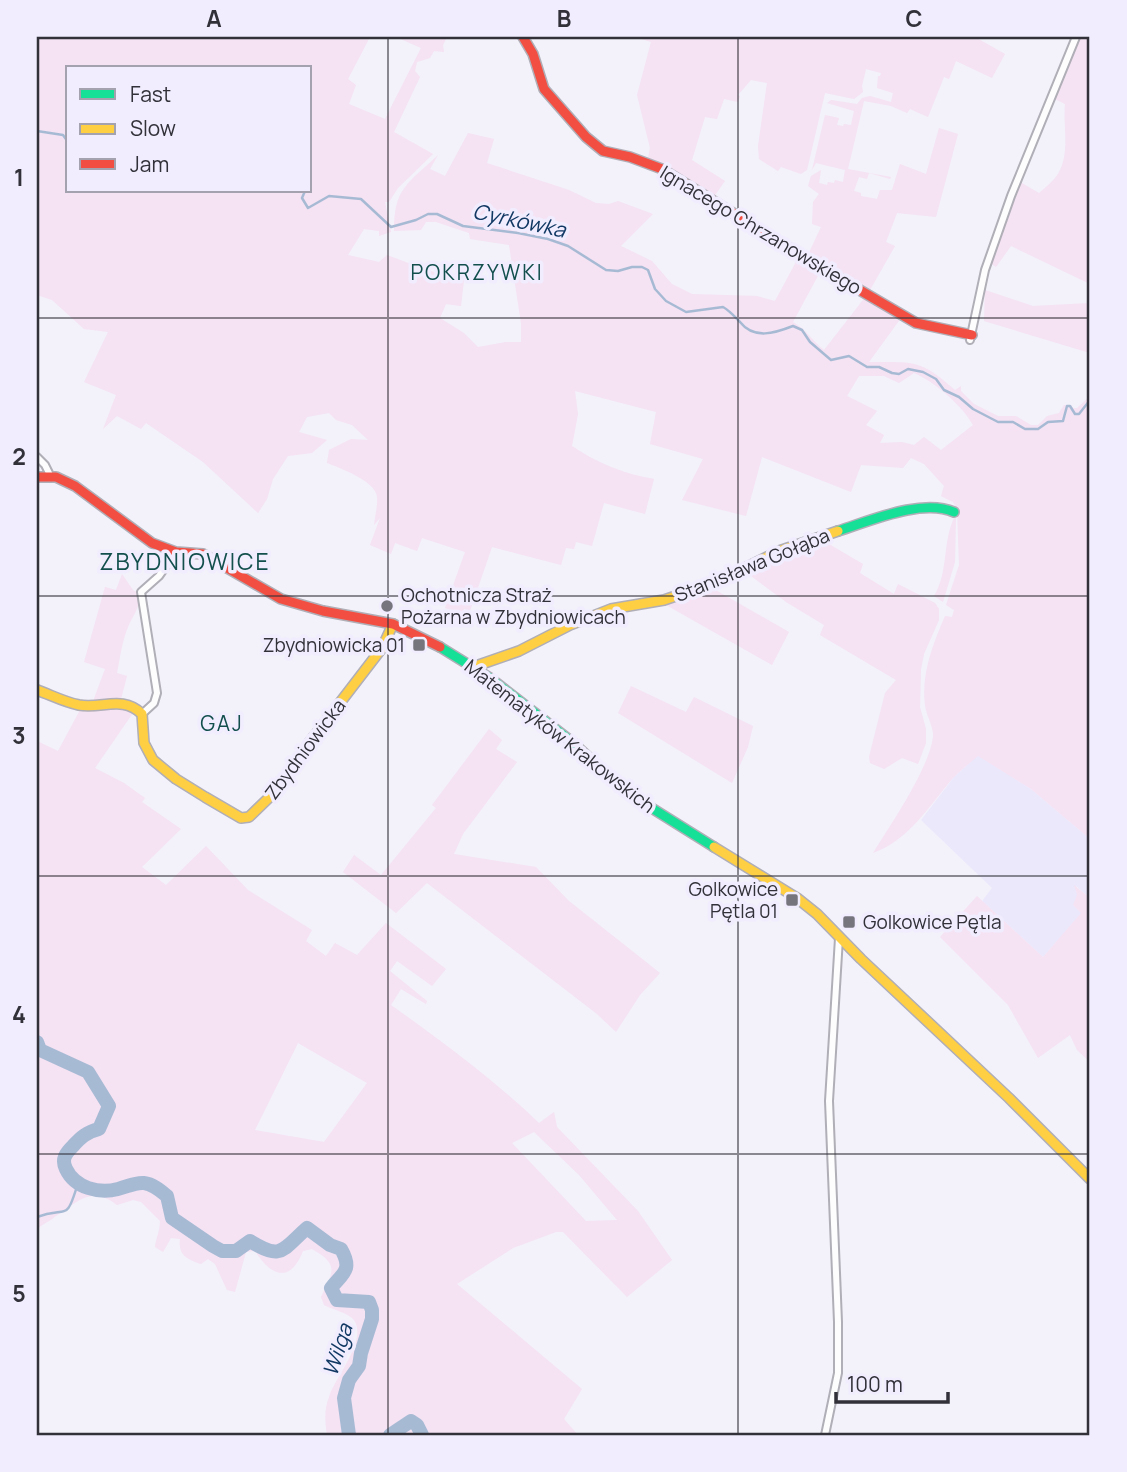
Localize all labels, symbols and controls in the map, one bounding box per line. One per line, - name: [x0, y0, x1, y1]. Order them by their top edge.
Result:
- text: A: [206, 2, 222, 34]
- text: B: [557, 2, 571, 34]
- text: C: [906, 2, 923, 34]
- legend: [66, 66, 312, 192]
- text: Fast: [130, 80, 171, 108]
- text: Slow: [130, 114, 176, 142]
- text: Jam: [130, 150, 169, 178]
- street label: Ignacego Chrzanowskiego: [655, 159, 867, 301]
- text: 1: [14, 161, 24, 193]
- water label: Cyrkówka: [470, 197, 569, 244]
- district label: POKRZYWKI: [410, 258, 544, 286]
- text: 2: [12, 440, 26, 472]
- street label: Stanisława Gołąba: [671, 522, 833, 608]
- district label: ZBYDNIOWICE: [99, 545, 271, 577]
- place label: Ochotnicza Straż Pożarna w Zbydniowicach: [401, 582, 626, 630]
- marker: Ochotnicza Straż Pożarna w Zbydniowicach: [379, 598, 395, 614]
- place label: Zbydniowicka 01: [263, 632, 405, 658]
- marker: Zbydniowicka 01: [411, 637, 427, 653]
- street label: Matematyków Krakowskich: [459, 653, 661, 819]
- street label: Zbydniowicka: [259, 693, 351, 805]
- district label: GAJ: [200, 709, 244, 737]
- text: 3: [12, 719, 26, 751]
- place label: Golkowice Pętla 01: [688, 876, 778, 924]
- marker: Golkowice Pętla 01: [784, 892, 800, 908]
- place label: Golkowice Pętla: [863, 909, 1002, 935]
- marker: Golkowice Pętla: [841, 914, 857, 930]
- text: 4: [12, 998, 26, 1030]
- text: 5: [12, 1277, 26, 1309]
- water label: Wilga: [316, 1319, 359, 1379]
- scale bar: [836, 1360, 948, 1404]
- text: 100 m: [847, 1370, 903, 1398]

